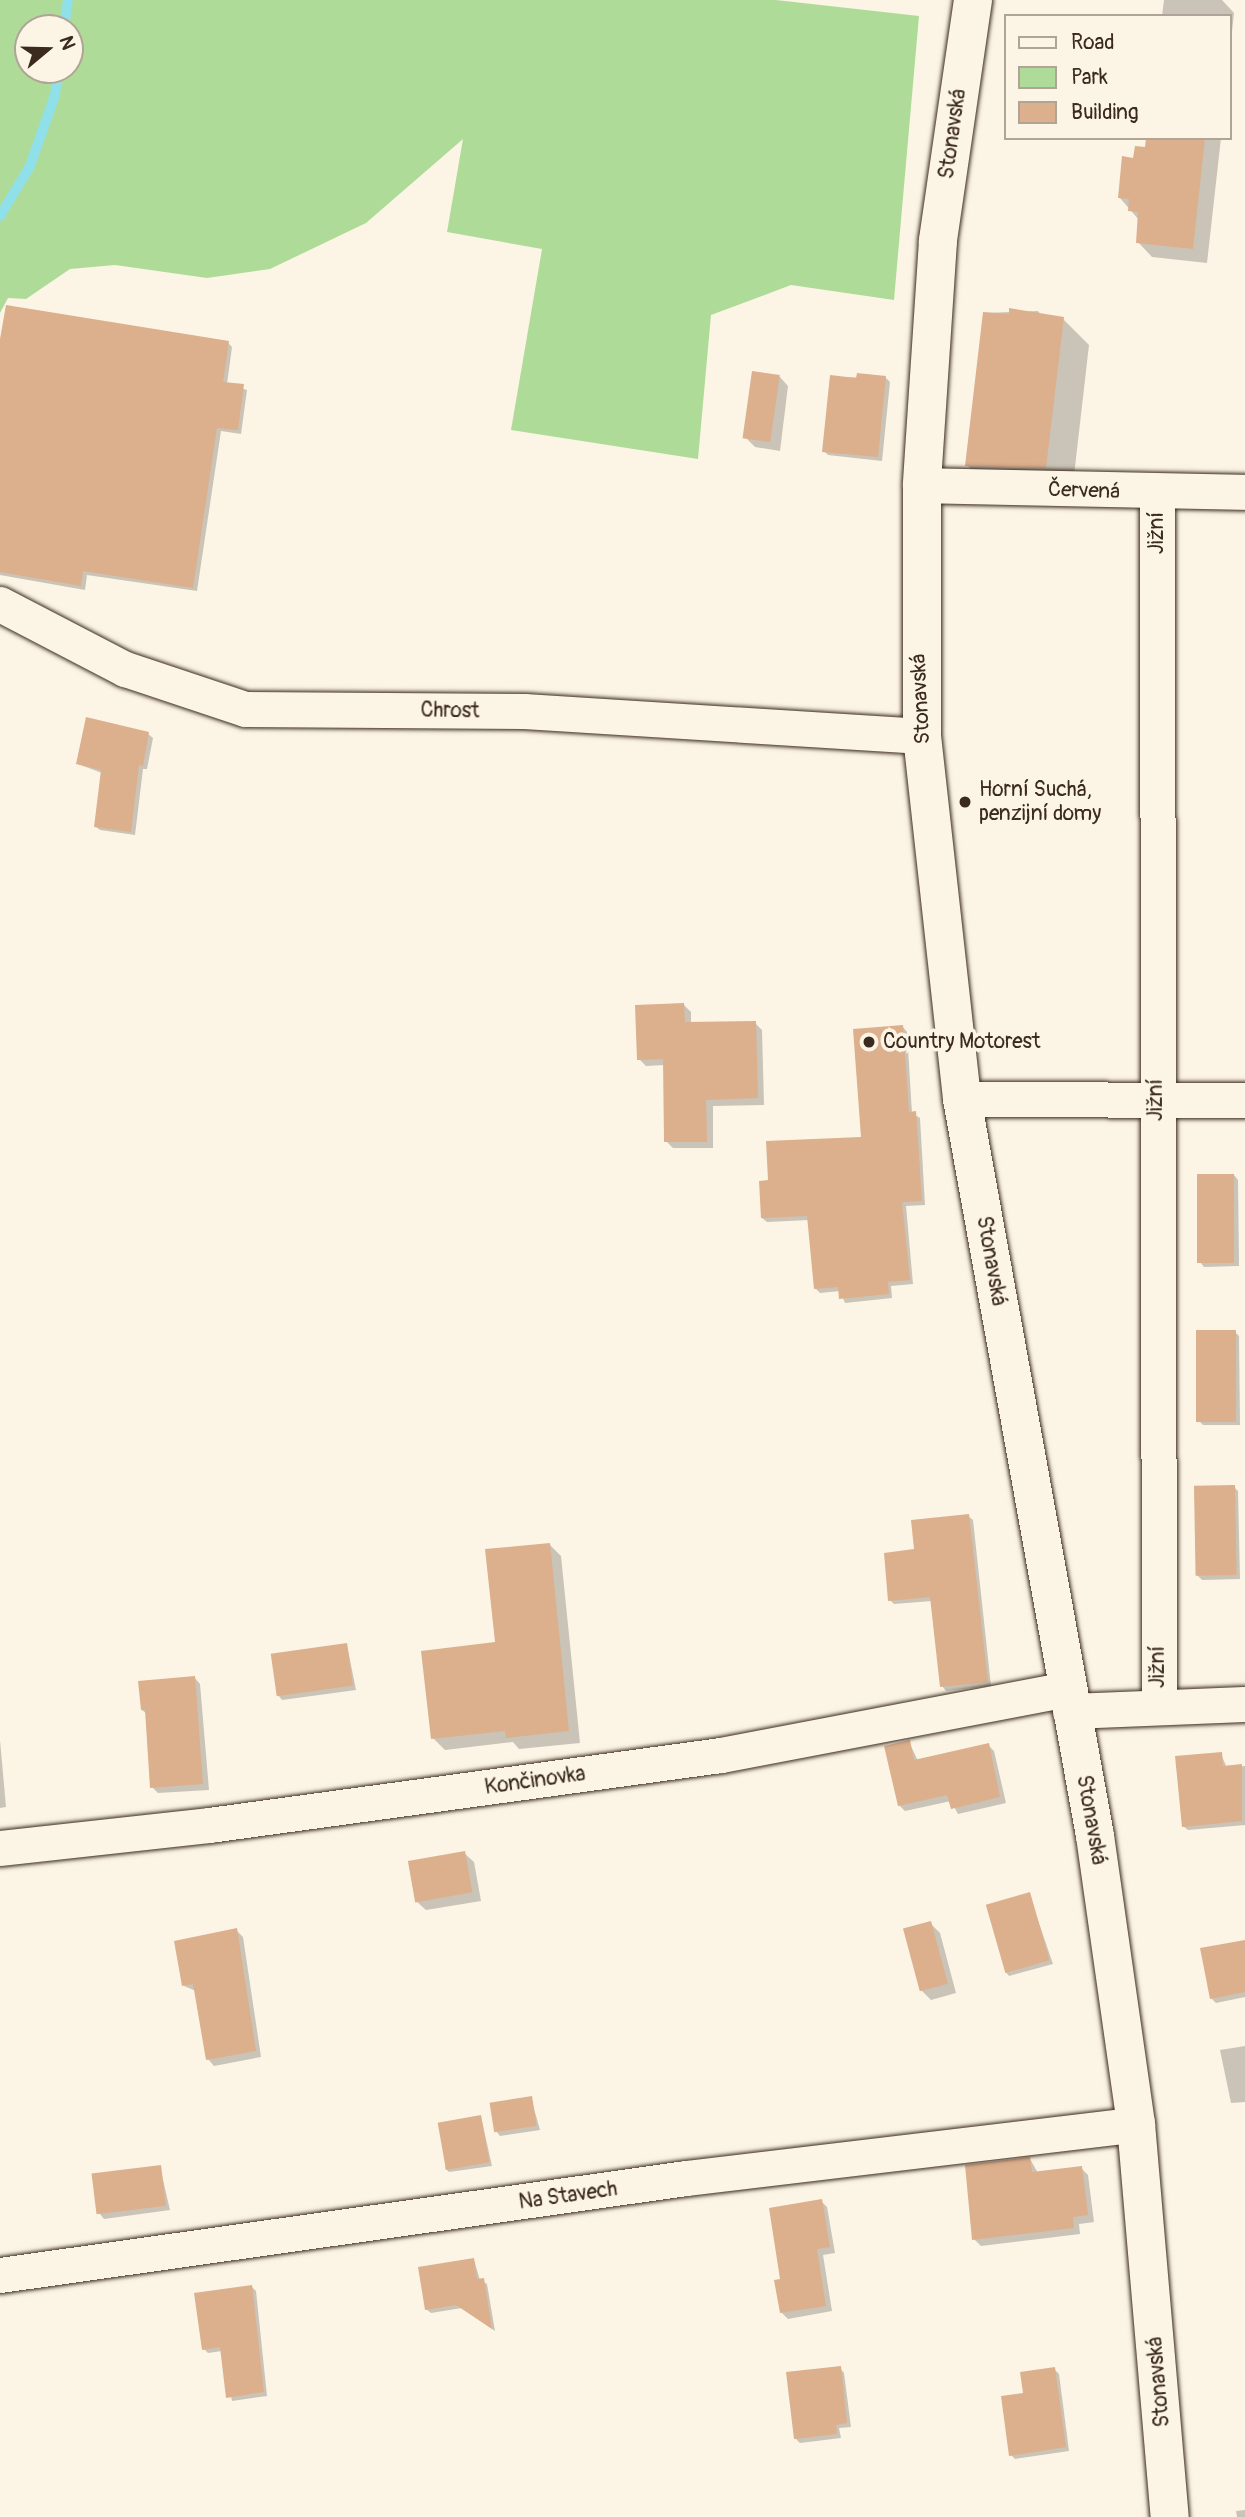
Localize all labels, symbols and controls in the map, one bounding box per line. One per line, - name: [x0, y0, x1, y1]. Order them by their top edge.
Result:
- north arrow: [14, 14, 84, 84]
- legend: [1004, 14, 1231, 140]
- text: Road: [1071, 29, 1115, 56]
- text: N: [54, 33, 80, 53]
- text: Park: [1071, 64, 1108, 91]
- street label: Stonavská: [934, 87, 972, 181]
- text: Building: [1071, 99, 1138, 126]
- street label: Červená: [1048, 477, 1120, 505]
- street label: Jižní: [1144, 512, 1170, 554]
- street label: Stonavská: [906, 653, 936, 745]
- street label: Chrost: [420, 698, 480, 724]
- place label: Horní Suchá, penzijní domy: [979, 777, 1101, 827]
- marker: Horní Suchá, penzijní domy: [957, 794, 973, 810]
- place label: Country Motorest: [883, 1029, 1040, 1055]
- marker: Country Motorest: [861, 1034, 877, 1050]
- street label: Jižní: [1143, 1079, 1169, 1121]
- street label: Stonavská: [971, 1214, 1011, 1308]
- street label: Jižní: [1145, 1646, 1171, 1688]
- street label: Končinovka: [483, 1761, 587, 1801]
- street label: Stonavská: [1071, 1773, 1111, 1867]
- street label: Na Stavech: [517, 2177, 619, 2215]
- street label: Stonavská: [1142, 2336, 1176, 2428]

